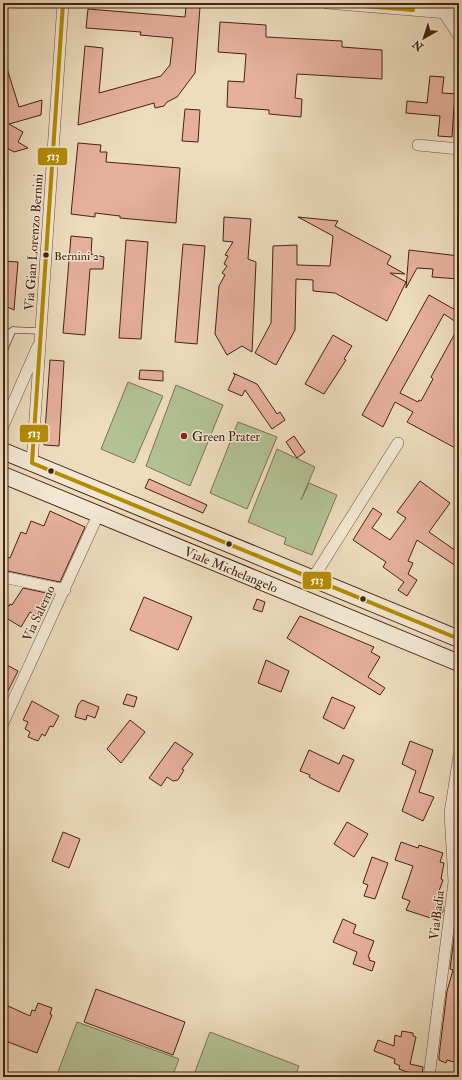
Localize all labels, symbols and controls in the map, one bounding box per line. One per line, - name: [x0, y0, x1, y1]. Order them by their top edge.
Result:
- north arrow: [404, 18, 444, 58]
- text: N: [409, 37, 427, 54]
- line badge: 513: [37, 147, 68, 166]
- text: 513: [47, 150, 59, 163]
- street label: Via Gian Lorenzo Bernini: [21, 173, 47, 311]
- place label: Bernini 2: [54, 249, 99, 264]
- marker: Bernini 2: [41, 250, 51, 260]
- line badge: 513: [19, 424, 49, 443]
- text: 513: [28, 427, 40, 440]
- place label: Green Prater: [192, 429, 260, 445]
- marker: Green Prater: [179, 431, 189, 441]
- unlabelled marker: [46, 466, 56, 476]
- unlabelled marker: [224, 539, 234, 549]
- street label: Viale Michelangelo: [182, 544, 280, 596]
- line badge: 513: [302, 571, 332, 590]
- text: 513: [311, 574, 323, 587]
- street label: Via Salerno: [19, 583, 59, 644]
- unlabelled marker: [358, 594, 368, 604]
- street label: Via Badia: [426, 889, 448, 941]

